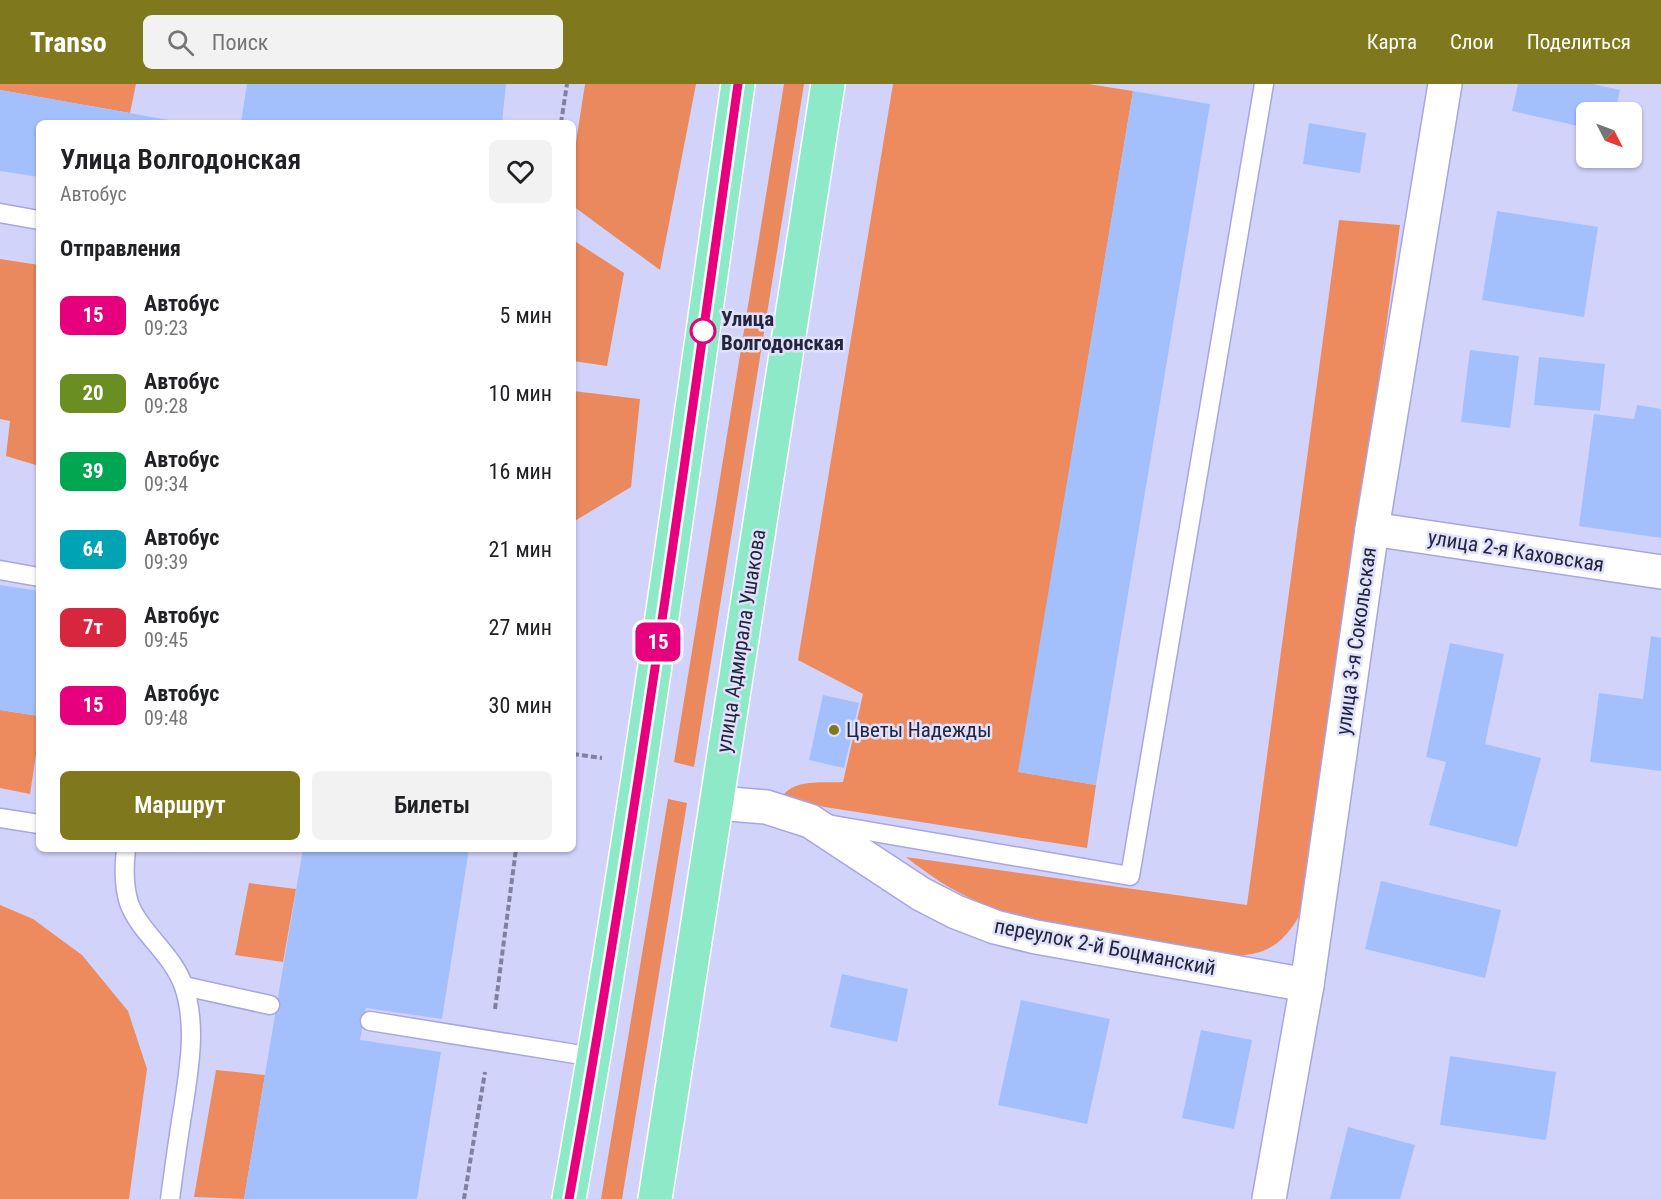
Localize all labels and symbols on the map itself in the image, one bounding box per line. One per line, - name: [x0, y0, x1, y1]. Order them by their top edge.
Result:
- north arrow: [1576, 102, 1642, 168]
- place label: Улица Волгодонская: [721, 307, 844, 355]
- marker: Улица Волгодонская: [690, 318, 716, 344]
- street label: улица 2-я Каховская: [1426, 525, 1606, 577]
- street label: улица Адмирала Ушакова: [711, 528, 771, 754]
- street label: улица 3-я Сокольская: [1331, 545, 1381, 737]
- line badge: 15: [631, 622, 685, 662]
- place label: Цветы Надежды: [846, 718, 991, 742]
- marker: Цветы Надежды: [827, 723, 841, 737]
- street label: переулок 2-й Боцманский: [992, 914, 1218, 980]

